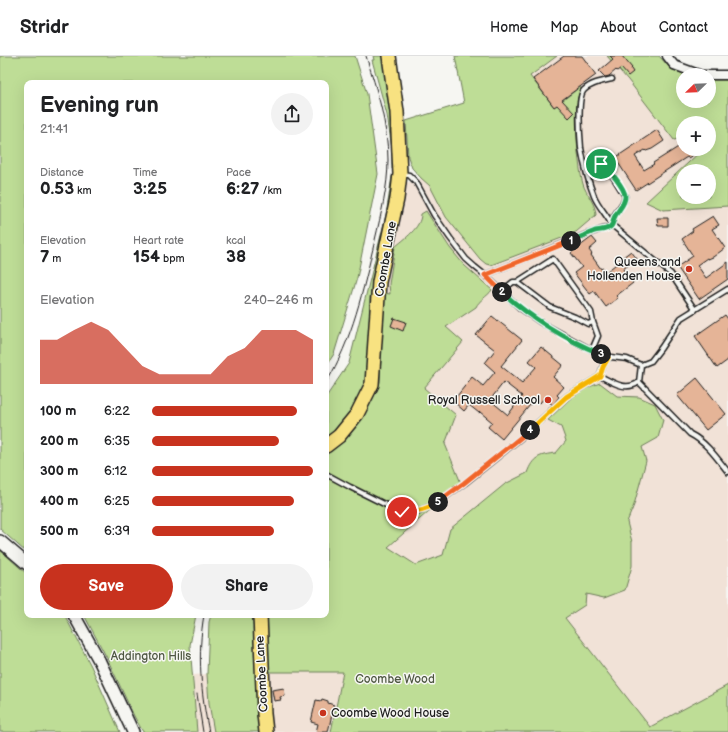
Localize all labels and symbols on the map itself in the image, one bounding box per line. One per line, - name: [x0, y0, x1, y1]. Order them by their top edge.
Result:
- north arrow: [676, 68, 716, 108]
- pin: [584, 147, 618, 181]
- street label: Coombe Lane: [372, 220, 400, 298]
- pin: 1: [561, 231, 581, 251]
- place label: Queens and Hollenden House: [587, 255, 681, 284]
- marker: Queens and Hollenden House: [684, 264, 694, 274]
- pin: 2: [492, 282, 512, 302]
- pin: 3: [591, 344, 611, 364]
- place label: Royal Russell School: [428, 393, 540, 408]
- marker: Royal Russell School: [543, 395, 553, 405]
- pin: 4: [520, 420, 540, 440]
- pin: 5: [428, 492, 448, 512]
- pin: [385, 495, 419, 529]
- street label: Coombe Lane: [253, 635, 271, 713]
- park label: Addington Hills: [111, 649, 191, 664]
- park label: Coombe Wood: [355, 672, 435, 687]
- place label: Coombe Wood House: [331, 706, 449, 721]
- marker: Coombe Wood House: [318, 708, 328, 718]

